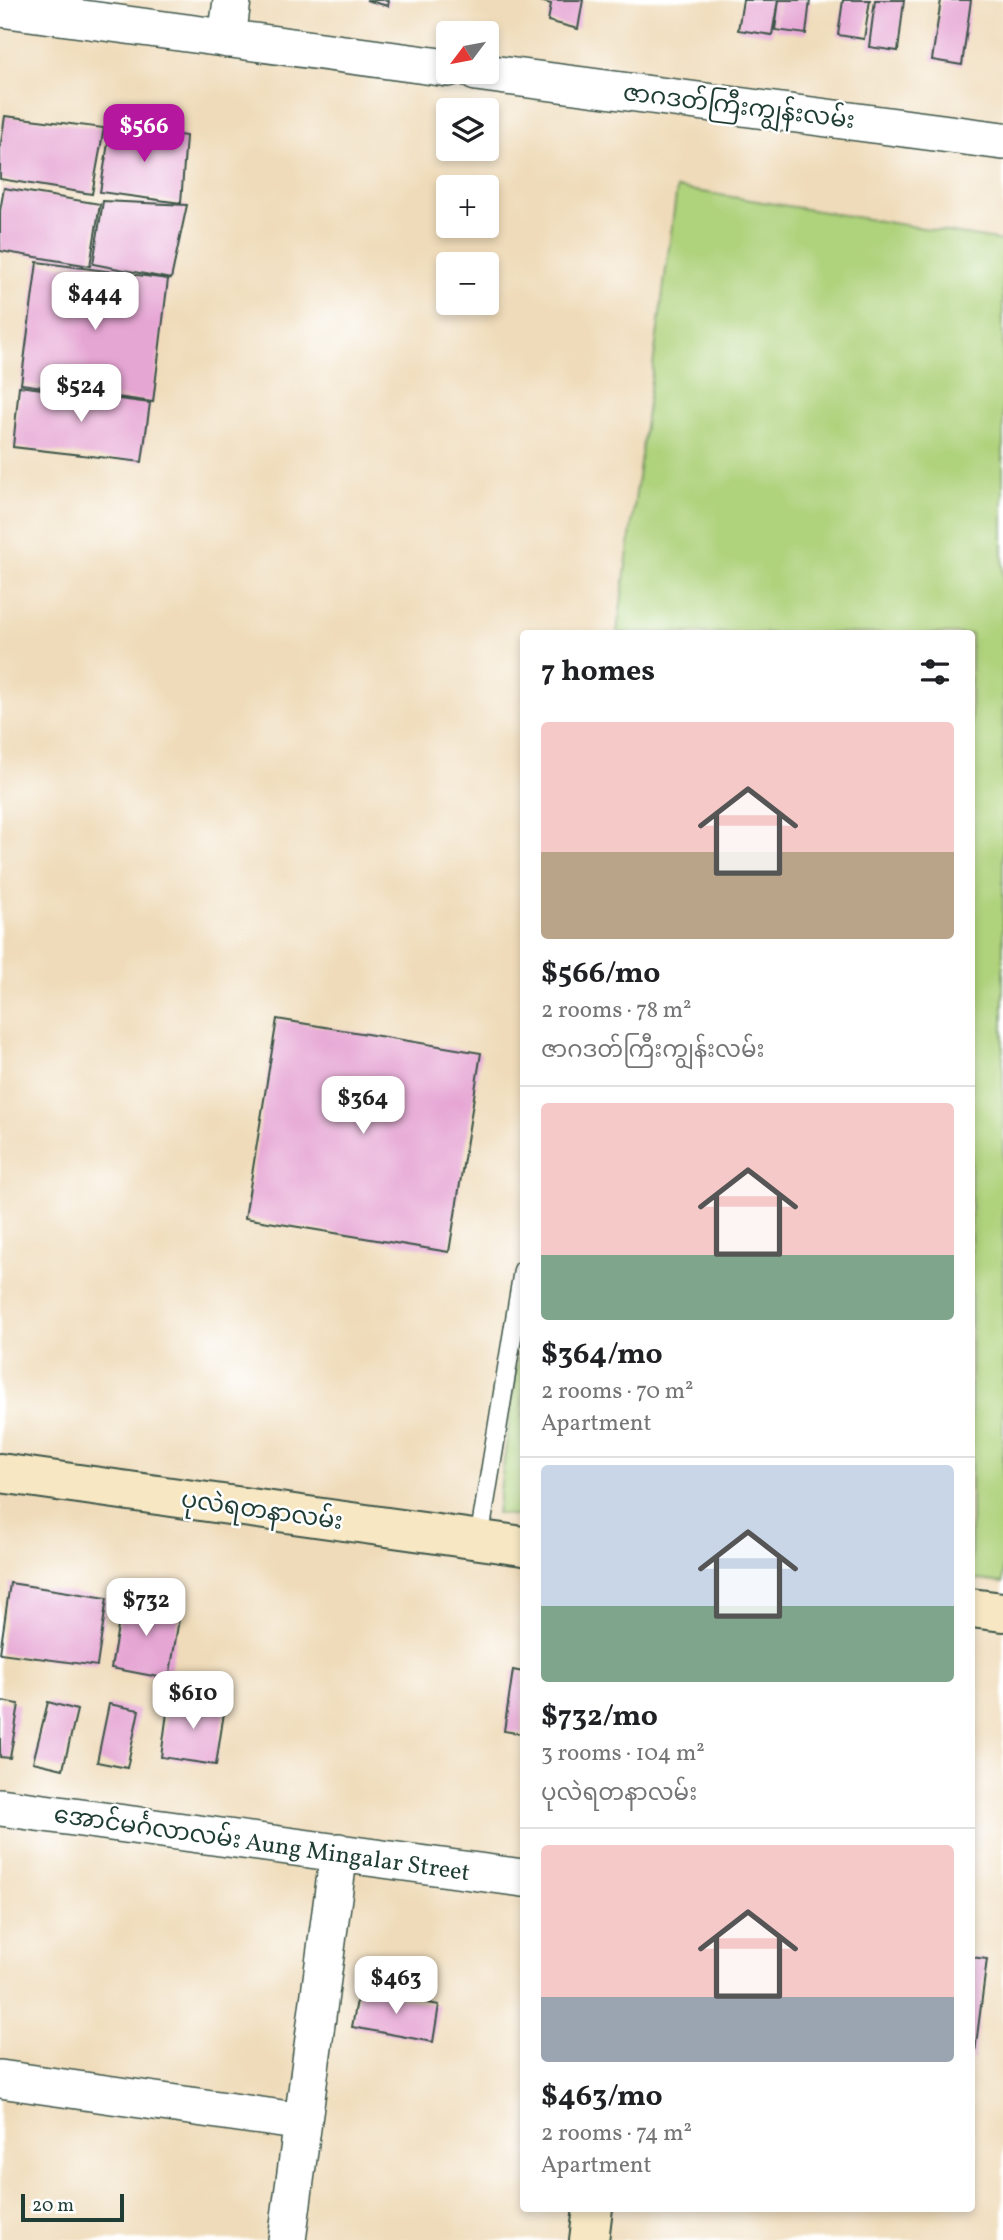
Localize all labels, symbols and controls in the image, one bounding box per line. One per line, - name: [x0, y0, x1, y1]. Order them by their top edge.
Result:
- north arrow: [436, 21, 499, 84]
- map controls: [436, 21, 499, 315]
- street label: ဇာဂဒတ်ကြီးကျွန်းလမ်း: [621, 76, 857, 141]
- button: layers: [436, 98, 499, 161]
- pin: $566: [103, 104, 185, 164]
- text: $566: [119, 111, 169, 143]
- button: +: [436, 175, 499, 238]
- button: −: [436, 252, 499, 315]
- pin: $444: [54, 272, 136, 332]
- text: $444: [68, 279, 122, 311]
- pin: $524: [40, 364, 122, 424]
- text: $524: [56, 371, 106, 403]
- text: 7 homes: [541, 651, 655, 693]
- icon: filters: [916, 653, 954, 691]
- icon: home: [685, 768, 811, 894]
- text: $566/mo: [541, 953, 661, 995]
- text: 2 rooms · 78 m²: [541, 995, 692, 1027]
- text: ဇာဂဒတ်ကြီးကျွန်းလမ်း: [541, 1035, 764, 1067]
- pin: $364: [322, 1076, 404, 1136]
- text: $364: [338, 1083, 388, 1115]
- icon: home: [685, 1149, 811, 1275]
- text: $364/mo: [541, 1334, 663, 1376]
- text: 2 rooms · 70 m²: [541, 1376, 694, 1408]
- text: Apartment: [541, 1408, 652, 1440]
- street label: ပုလဲရတနာလမ်း: [179, 1483, 345, 1540]
- icon: home: [685, 1511, 811, 1637]
- pin: $732: [105, 1578, 187, 1638]
- text: $732: [122, 1585, 170, 1617]
- pin: $610: [152, 1672, 234, 1731]
- text: $610: [169, 1678, 217, 1710]
- text: $732/mo: [541, 1696, 658, 1738]
- text: 3 rooms · 104 m²: [541, 1738, 705, 1770]
- text: ပုလဲရတနာလမ်း: [541, 1778, 697, 1810]
- street label: အောင်မင်္ဂလာလမ်း Aung Mingalar Street: [51, 1798, 472, 1891]
- icon: home: [685, 1891, 811, 2017]
- pin: $463: [355, 1956, 437, 2016]
- text: $463: [371, 1963, 421, 1995]
- text: $463/mo: [541, 2076, 663, 2118]
- text: 2 rooms · 74 m²: [541, 2118, 692, 2150]
- text: Apartment: [541, 2150, 652, 2182]
- scale bar: [21, 2191, 124, 2223]
- text: 20 m: [32, 2193, 74, 2219]

